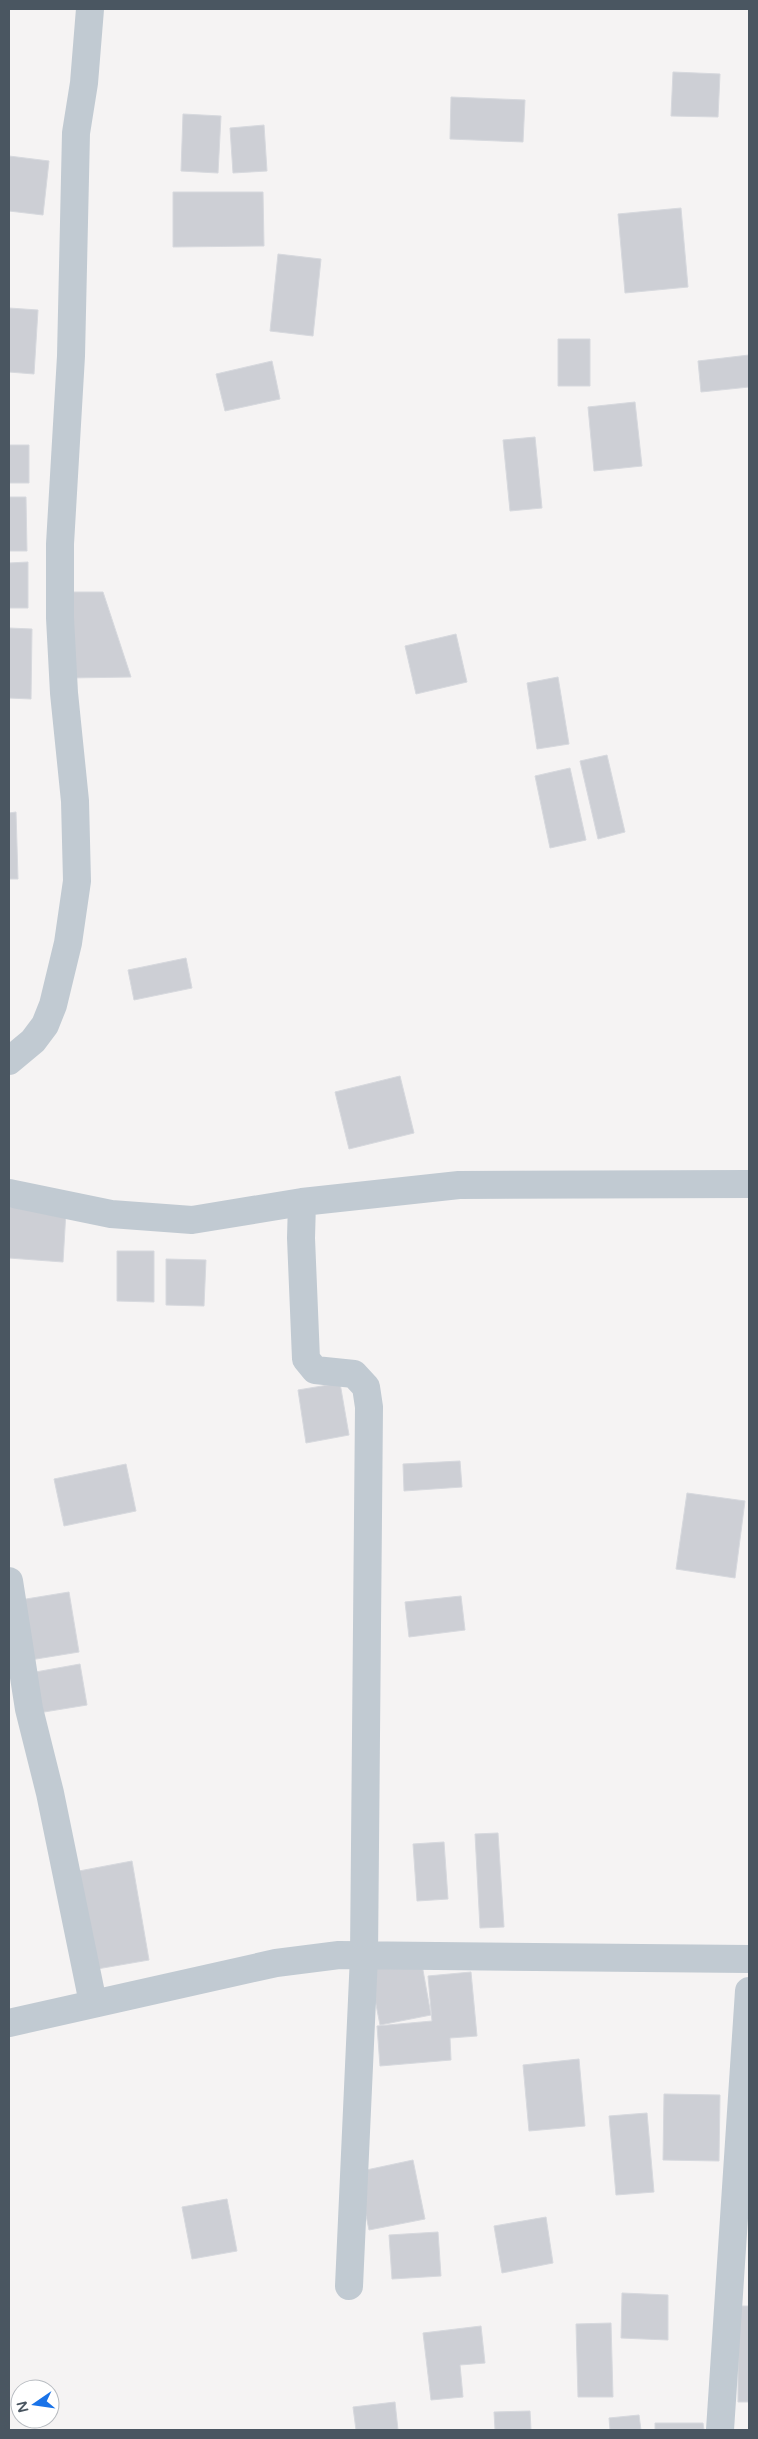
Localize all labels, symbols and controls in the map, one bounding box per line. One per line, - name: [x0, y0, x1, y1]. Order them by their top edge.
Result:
- north arrow: [10, 2379, 60, 2429]
- text: N: [13, 2399, 32, 2414]

